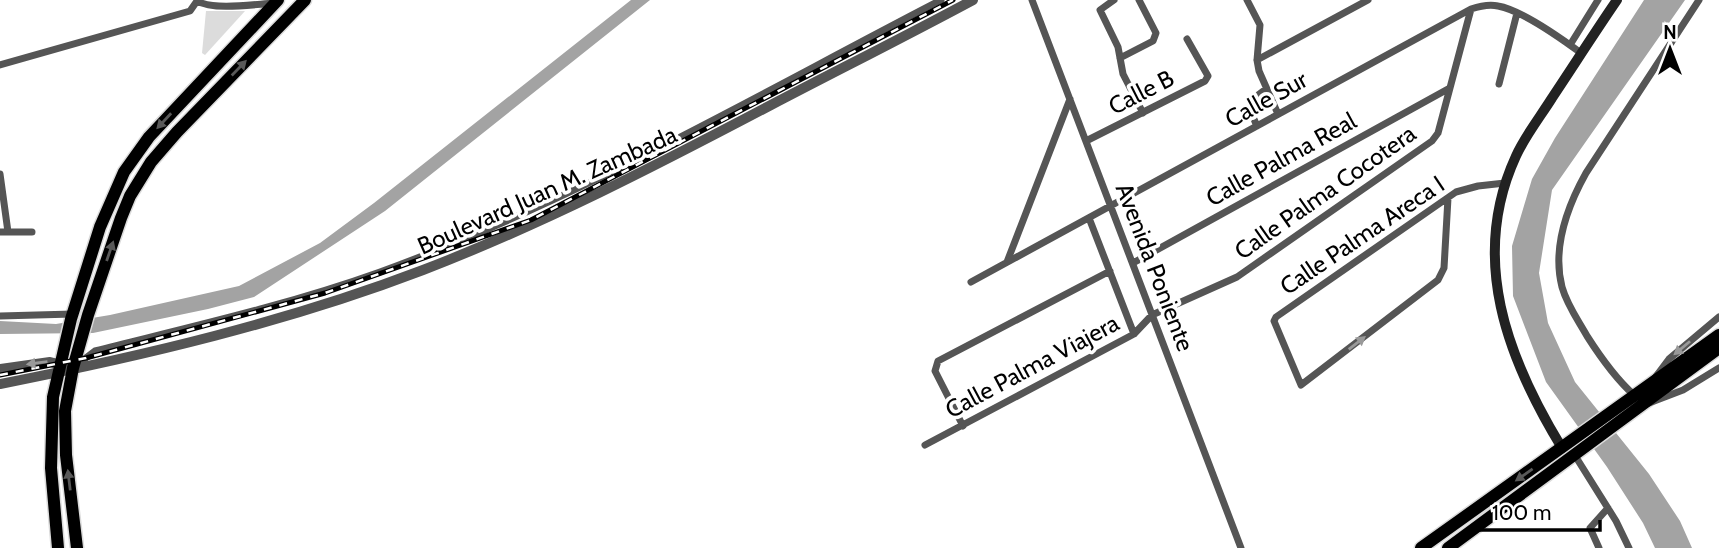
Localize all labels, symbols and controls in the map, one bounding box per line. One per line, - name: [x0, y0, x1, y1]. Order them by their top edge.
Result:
- north arrow: [1635, 14, 1705, 84]
- text: N: [1663, 21, 1677, 44]
- one-way arrow: [231, 59, 248, 76]
- street label: Calle B: [1103, 63, 1179, 121]
- street label: Calle Sur: [1220, 64, 1312, 133]
- street label: Calle Palma Real: [1201, 106, 1361, 212]
- one-way arrow: [156, 112, 172, 130]
- street label: Calle Palma Cocotera: [1229, 118, 1422, 265]
- street label: Boulevard Juan M. Zambada: [413, 119, 682, 260]
- street label: Calle Palma Areca I: [1274, 169, 1450, 301]
- street label: Avenida Poniente: [1110, 179, 1200, 355]
- one-way arrow: [105, 240, 116, 261]
- street label: Calle Palma Viajera: [940, 308, 1124, 424]
- one-way arrow: [1348, 336, 1366, 351]
- one-way arrow: [1673, 341, 1691, 356]
- one-way arrow: [26, 358, 48, 369]
- one-way arrow: [1515, 468, 1533, 482]
- one-way arrow: [63, 469, 74, 491]
- scale bar: [1481, 489, 1600, 532]
- text: 100 m: [1492, 500, 1551, 525]

